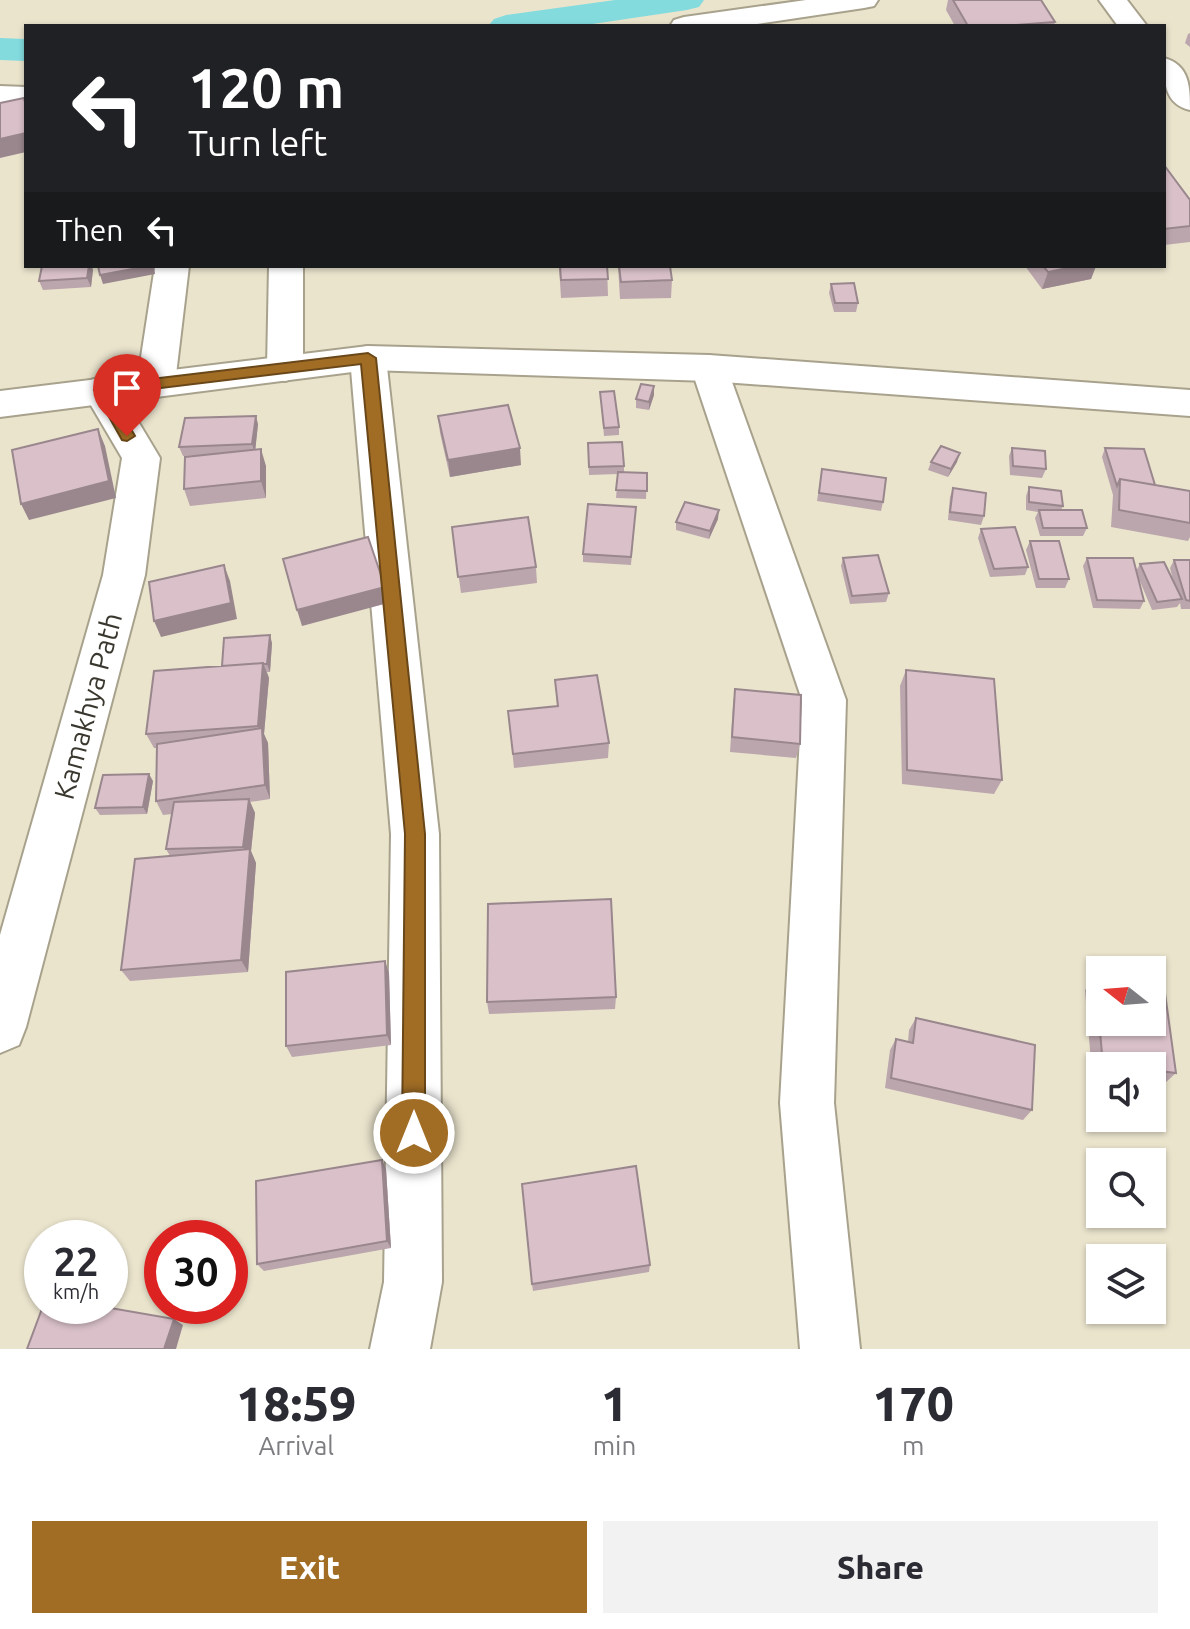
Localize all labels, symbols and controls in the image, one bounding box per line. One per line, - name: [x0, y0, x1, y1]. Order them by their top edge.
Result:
- icon: left: [56, 56, 160, 160]
- text: 120 m: [188, 56, 344, 119]
- text: Turn left: [188, 122, 327, 163]
- icon: left: [140, 208, 184, 252]
- text: Then: [56, 213, 124, 247]
- pin: [93, 354, 161, 436]
- icon: arrive: [105, 366, 149, 410]
- street label: Kamakhya Path: [48, 609, 127, 803]
- north arrow: [1086, 956, 1166, 1036]
- map controls: [1086, 956, 1166, 1324]
- button: sound: [1086, 1052, 1166, 1132]
- position arrow: [372, 1091, 456, 1175]
- button: search: [1086, 1148, 1166, 1228]
- speed limit sign: 30: [144, 1220, 248, 1324]
- text: 22: [53, 1239, 99, 1284]
- button: layers: [1086, 1244, 1166, 1324]
- text: km/h: [53, 1280, 99, 1303]
- text: 18:59: [236, 1376, 356, 1430]
- text: 1: [601, 1376, 628, 1430]
- text: 170: [873, 1376, 954, 1430]
- text: Arrival: [258, 1431, 334, 1460]
- text: min: [593, 1431, 636, 1460]
- text: m: [902, 1431, 924, 1460]
- button: Exit: [32, 1521, 587, 1613]
- button: Share: [603, 1521, 1158, 1613]

